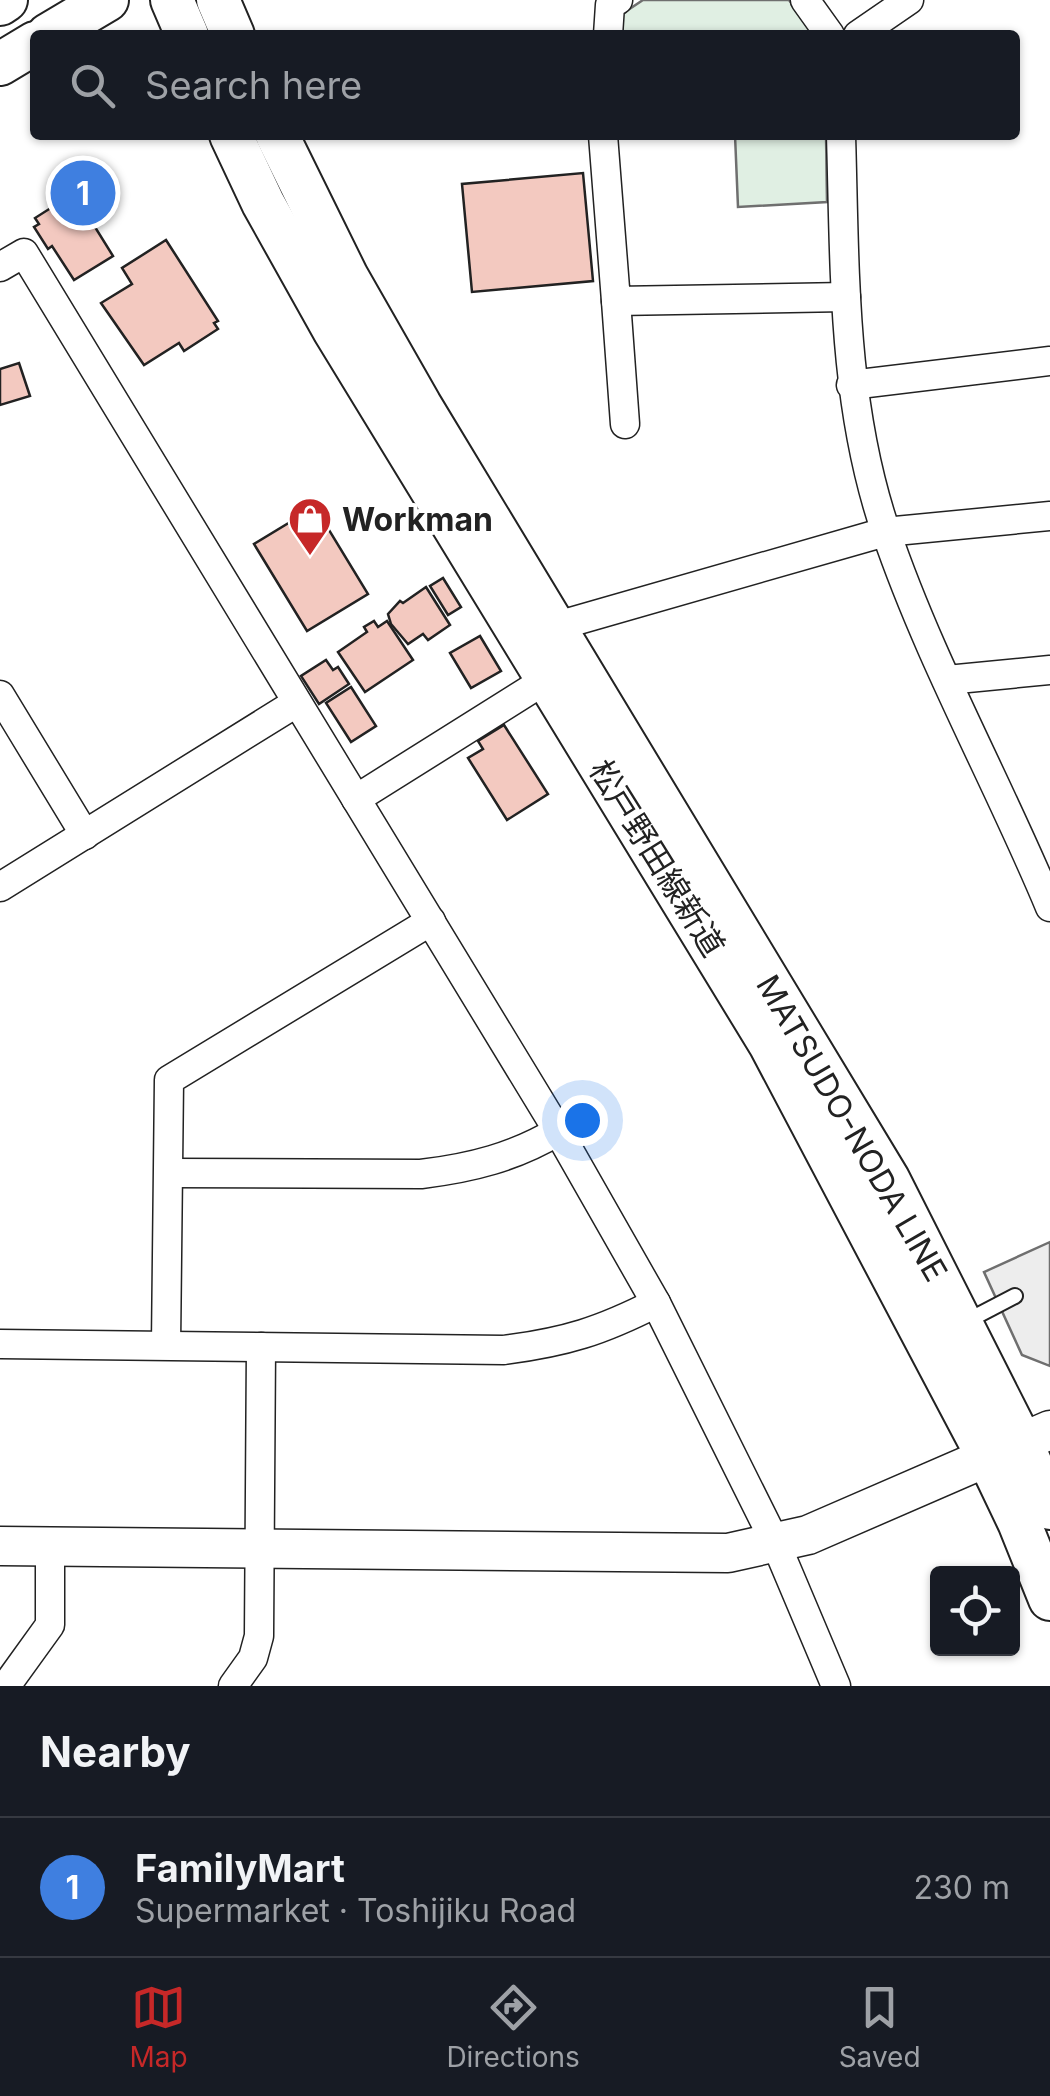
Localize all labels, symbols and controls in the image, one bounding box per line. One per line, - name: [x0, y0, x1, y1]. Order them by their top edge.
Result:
- search box: [30, 30, 1020, 140]
- icon: search: [65, 58, 120, 113]
- text: Search here: [145, 62, 362, 108]
- pin: 1: [51, 156, 116, 230]
- shop icon: Workman: [287, 496, 333, 557]
- place label: Workman: [342, 500, 493, 539]
- street label: 松戸野田線新道: [581, 753, 733, 963]
- street label: MATSUDO-NODA LINE: [748, 968, 956, 1288]
- your location: [557, 1095, 608, 1146]
- map controls: [930, 1566, 1020, 1656]
- button: locate: [930, 1566, 1020, 1656]
- text: Nearby: [40, 1726, 191, 1777]
- text: FamilyMart: [135, 1845, 345, 1891]
- text: 1: [66, 1868, 79, 1907]
- text: 230 m: [914, 1868, 1010, 1907]
- text: Supermarket · Toshijiku Road: [135, 1891, 576, 1930]
- tab: Map: [129, 1980, 188, 2074]
- tab: Directions: [446, 1980, 580, 2074]
- tab: Saved: [839, 1980, 921, 2074]

